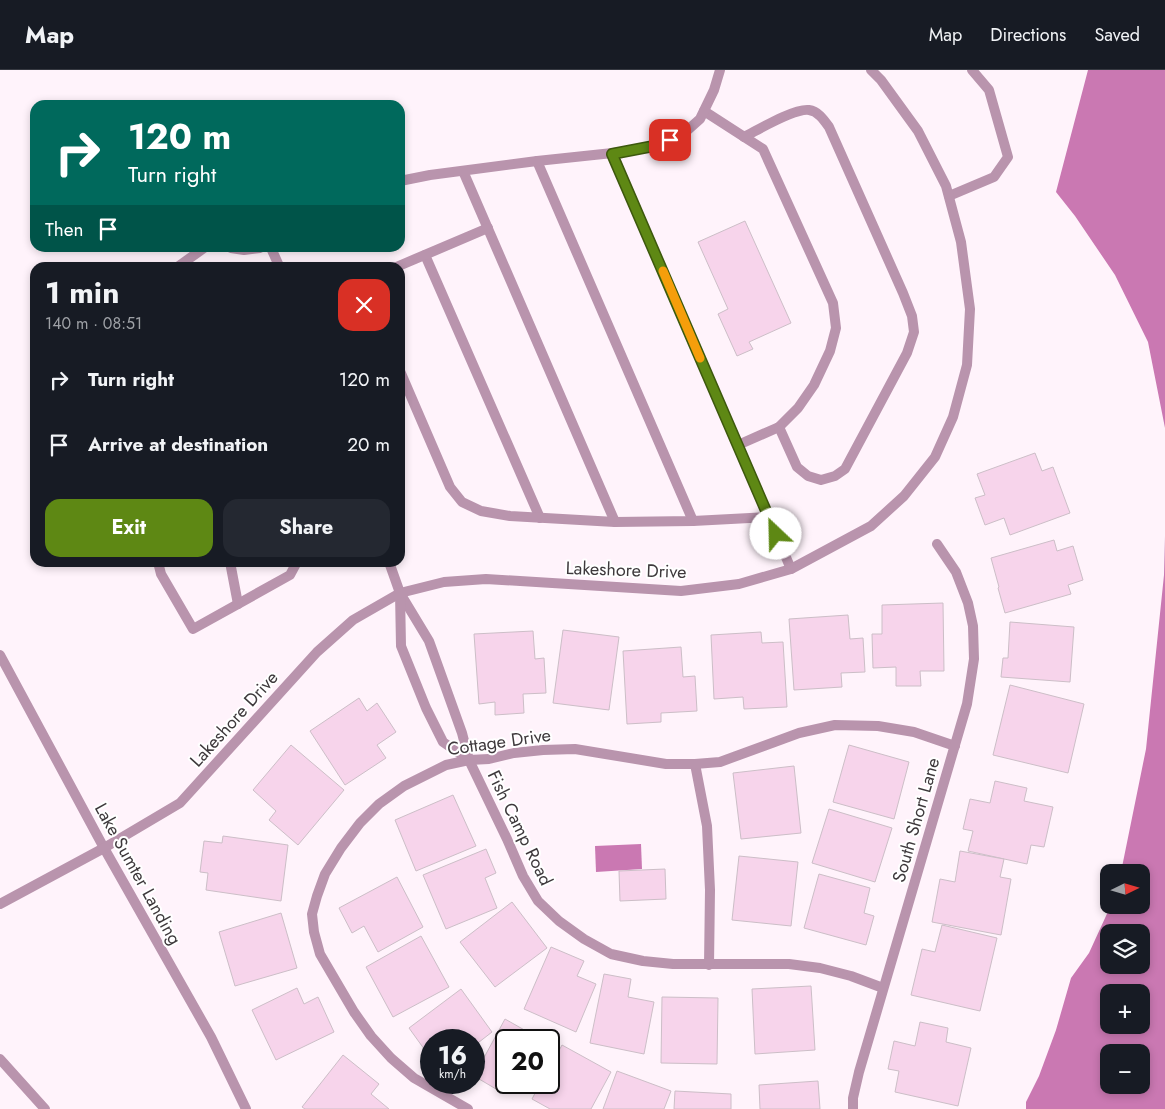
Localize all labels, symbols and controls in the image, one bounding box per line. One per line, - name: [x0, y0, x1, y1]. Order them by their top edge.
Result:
- text: Map: [25, 17, 74, 52]
- text: Map: [929, 22, 962, 48]
- text: Directions: [990, 22, 1066, 48]
- text: Saved: [1094, 22, 1140, 48]
- text: 120 m: [128, 112, 231, 162]
- pin: [649, 119, 691, 161]
- icon: right: [45, 120, 110, 185]
- icon: arrive: [656, 126, 684, 154]
- text: Turn right: [128, 158, 216, 190]
- icon: arrive: [94, 215, 122, 243]
- text: Then: [45, 216, 84, 243]
- text: 1 min: [45, 271, 119, 314]
- button: close: [338, 279, 390, 331]
- text: 140 m · 08:51: [45, 312, 142, 335]
- icon: right: [45, 366, 73, 394]
- text: Turn right: [88, 366, 174, 393]
- text: 120 m: [339, 366, 390, 393]
- icon: arrive: [45, 431, 73, 459]
- text: Arrive at destination: [88, 431, 268, 458]
- text: 20 m: [347, 431, 390, 458]
- button: Exit: [45, 499, 213, 557]
- button: Share: [223, 499, 390, 557]
- position arrow: [749, 507, 801, 559]
- street label: Lakeshore Drive: [565, 555, 687, 585]
- street label: Lakeshore Drive: [184, 665, 284, 773]
- street label: Cottage Drive: [445, 722, 553, 762]
- street label: South Short Lane: [886, 754, 946, 886]
- street label: Fish Camp Road: [481, 766, 559, 890]
- street label: Lake Sumter Landing: [88, 798, 188, 950]
- north arrow: [1100, 864, 1150, 914]
- map controls: [1100, 864, 1150, 1094]
- button: layers: [1100, 924, 1150, 974]
- button: +: [1100, 984, 1150, 1034]
- speed limit sign: 20: [495, 1029, 560, 1094]
- text: 16: [438, 1037, 467, 1073]
- button: −: [1100, 1044, 1150, 1094]
- text: km/h: [439, 1065, 466, 1083]

